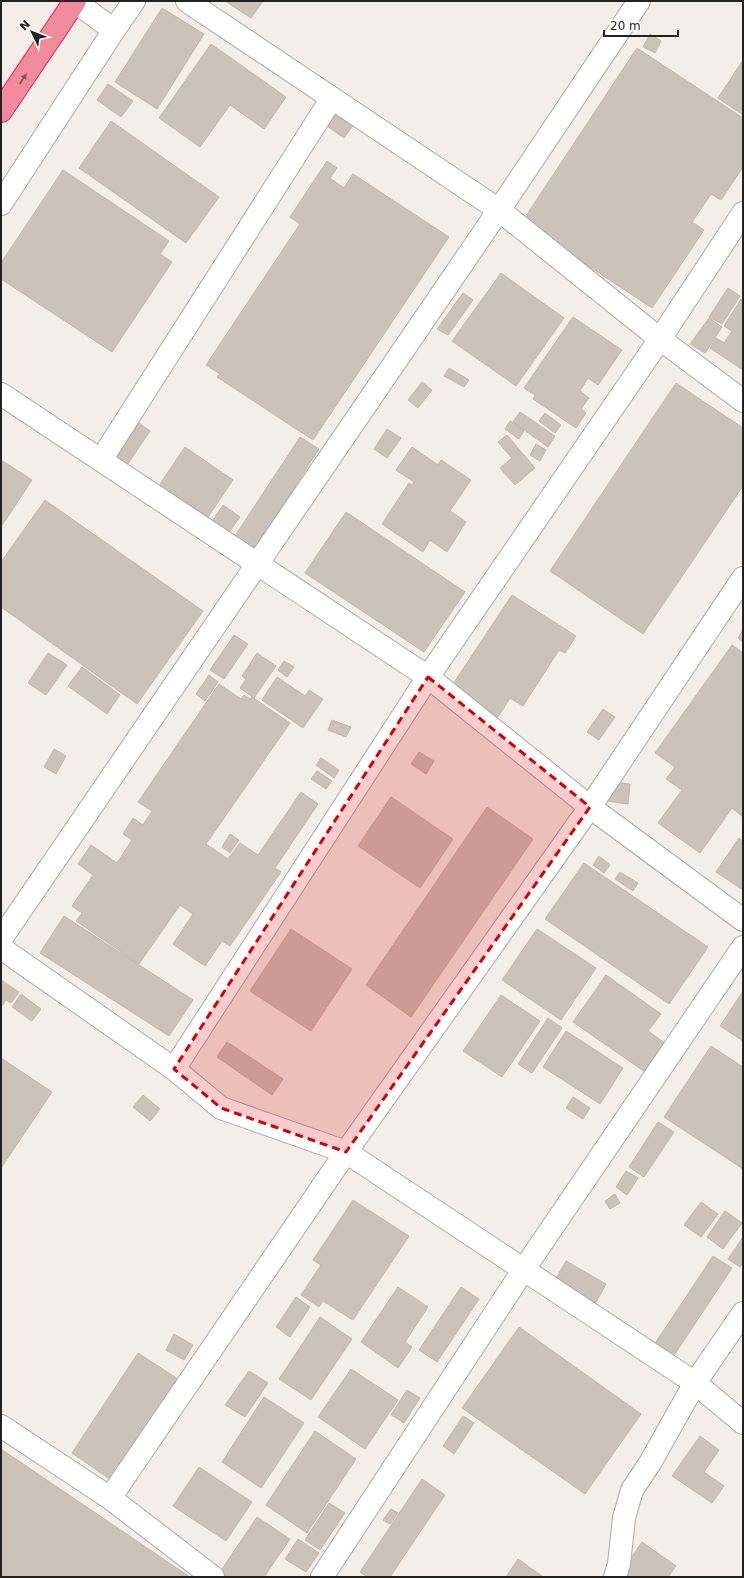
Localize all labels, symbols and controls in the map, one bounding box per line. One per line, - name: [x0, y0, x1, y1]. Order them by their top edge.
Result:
- north arrow: [12, 12, 52, 52]
- scale bar: [604, 12, 678, 38]
- text: N: [17, 18, 33, 33]
- text: 20 m: [610, 19, 641, 33]
- one-way arrow: [19, 74, 27, 84]

